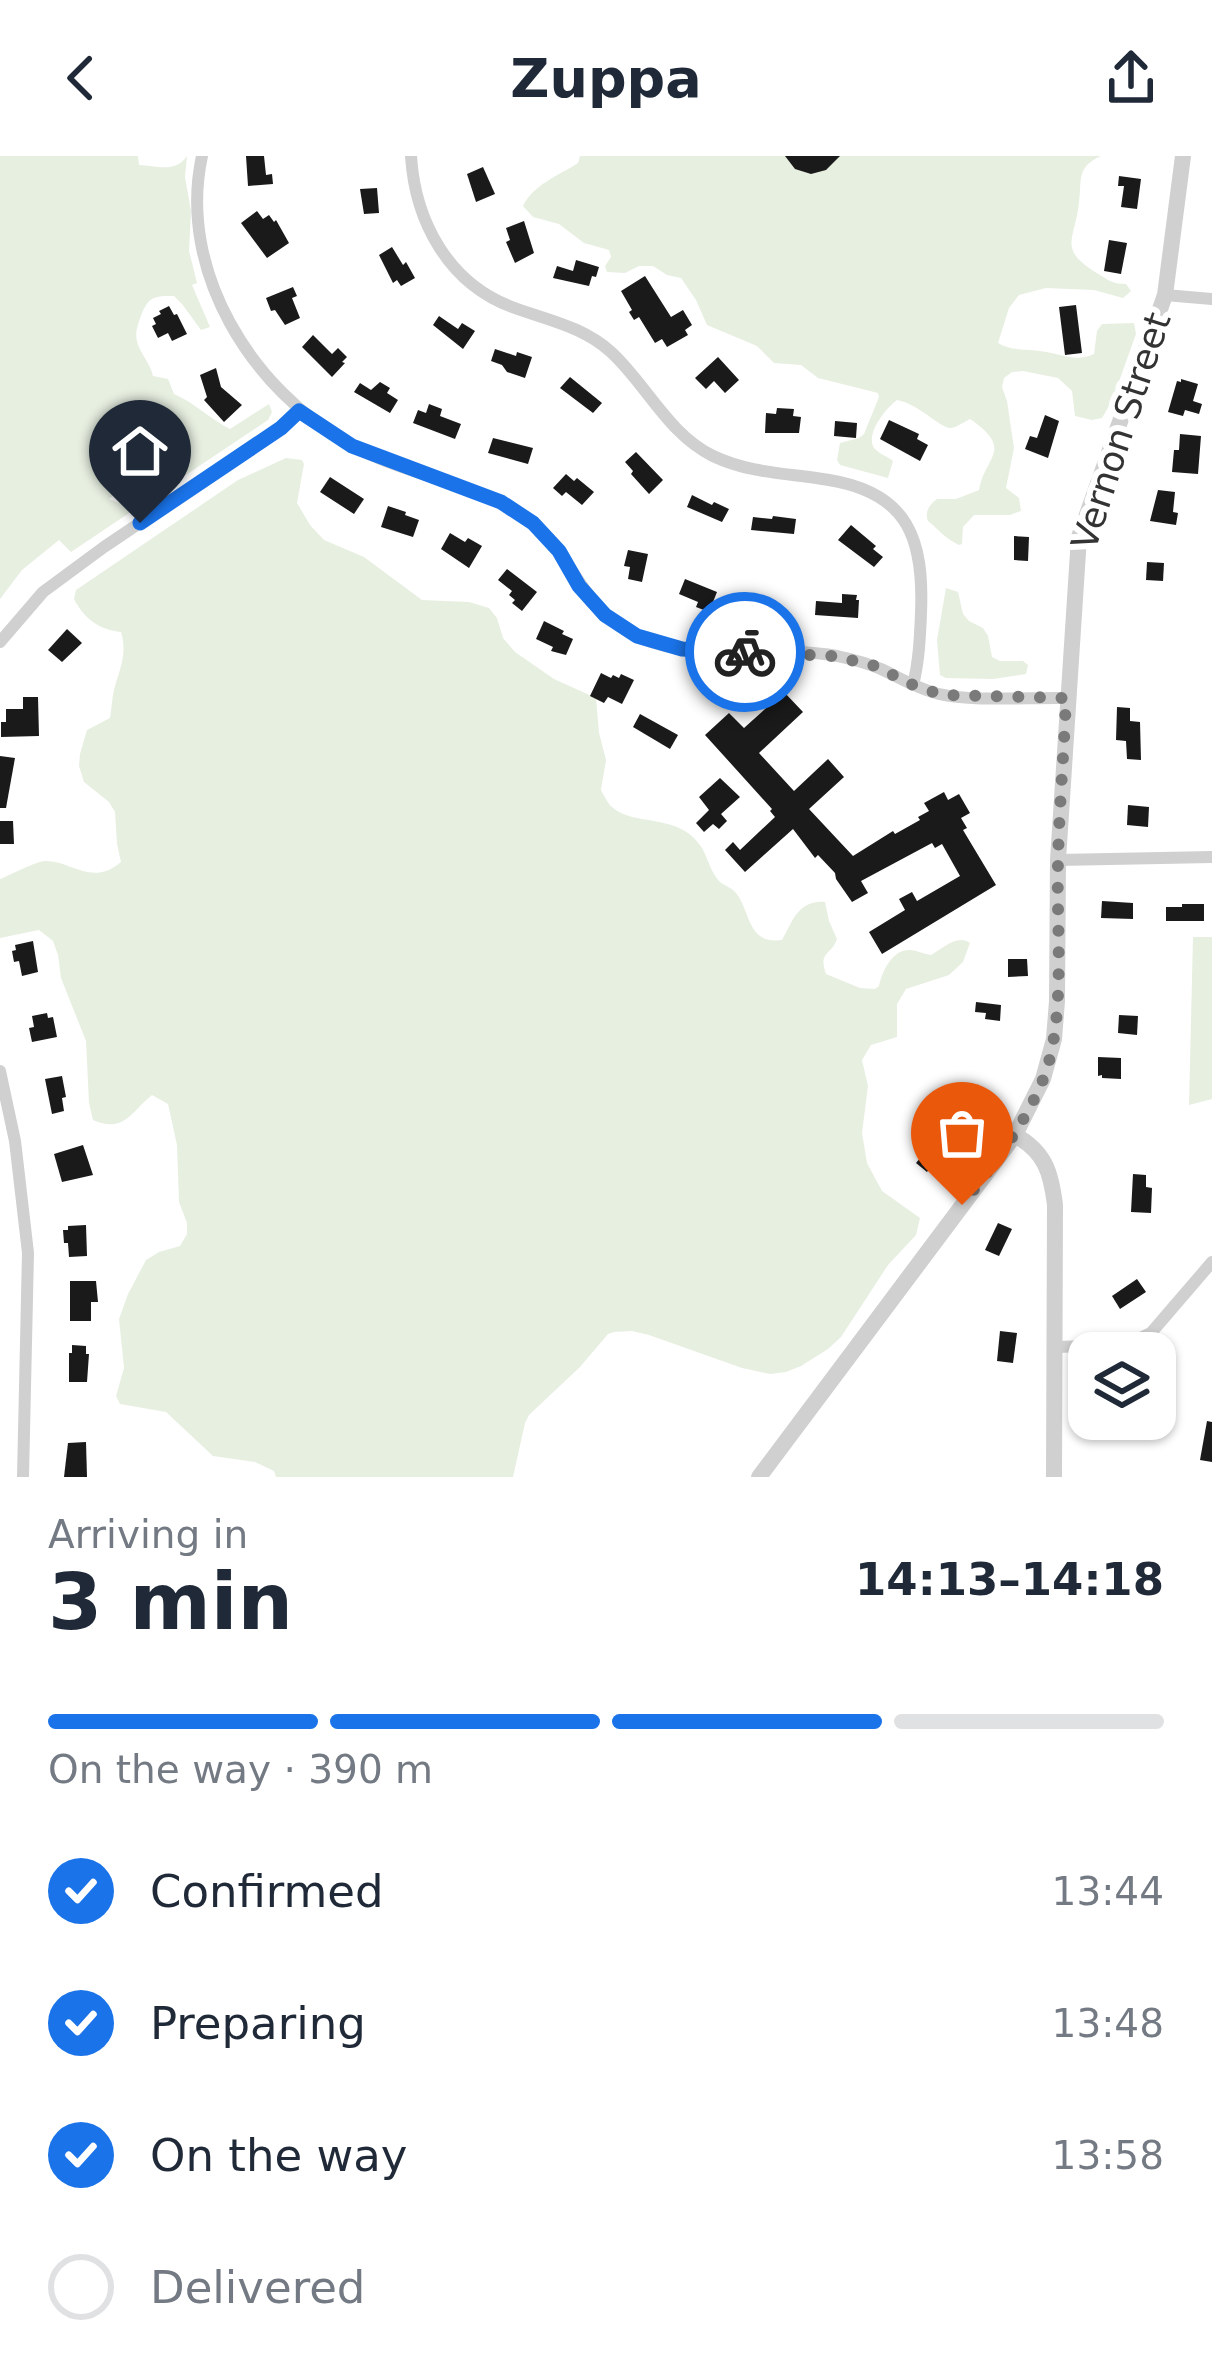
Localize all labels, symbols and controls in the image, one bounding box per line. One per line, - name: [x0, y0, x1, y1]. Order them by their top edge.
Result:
- icon: back: [48, 45, 114, 111]
- icon: share: [1098, 45, 1164, 111]
- text: Zuppa: [510, 47, 702, 110]
- street label: Vernon Street: [1063, 307, 1179, 555]
- pin: [89, 400, 191, 523]
- icon: home: [107, 418, 173, 484]
- courier: [685, 592, 805, 712]
- icon: bike: [712, 619, 778, 685]
- pin: [911, 1082, 1013, 1205]
- icon: bag: [929, 1100, 995, 1166]
- map controls: [1068, 1332, 1176, 1440]
- button: layers: [1068, 1332, 1176, 1440]
- text: Arriving in: [48, 1512, 248, 1557]
- text: 14:13–14:18: [855, 1553, 1164, 1606]
- text: 3 min: [48, 1557, 293, 1647]
- text: On the way · 390 m: [48, 1747, 433, 1792]
- icon: check: [48, 1858, 114, 1924]
- text: Confirmed: [150, 1865, 384, 1918]
- text: 13:44: [1052, 1869, 1164, 1914]
- icon: check: [48, 1990, 114, 2056]
- text: Preparing: [150, 1997, 366, 2050]
- text: 13:48: [1052, 2001, 1164, 2046]
- icon: check: [48, 2122, 114, 2188]
- text: On the way: [150, 2129, 407, 2182]
- text: 13:58: [1052, 2133, 1164, 2178]
- text: Delivered: [150, 2261, 365, 2314]

